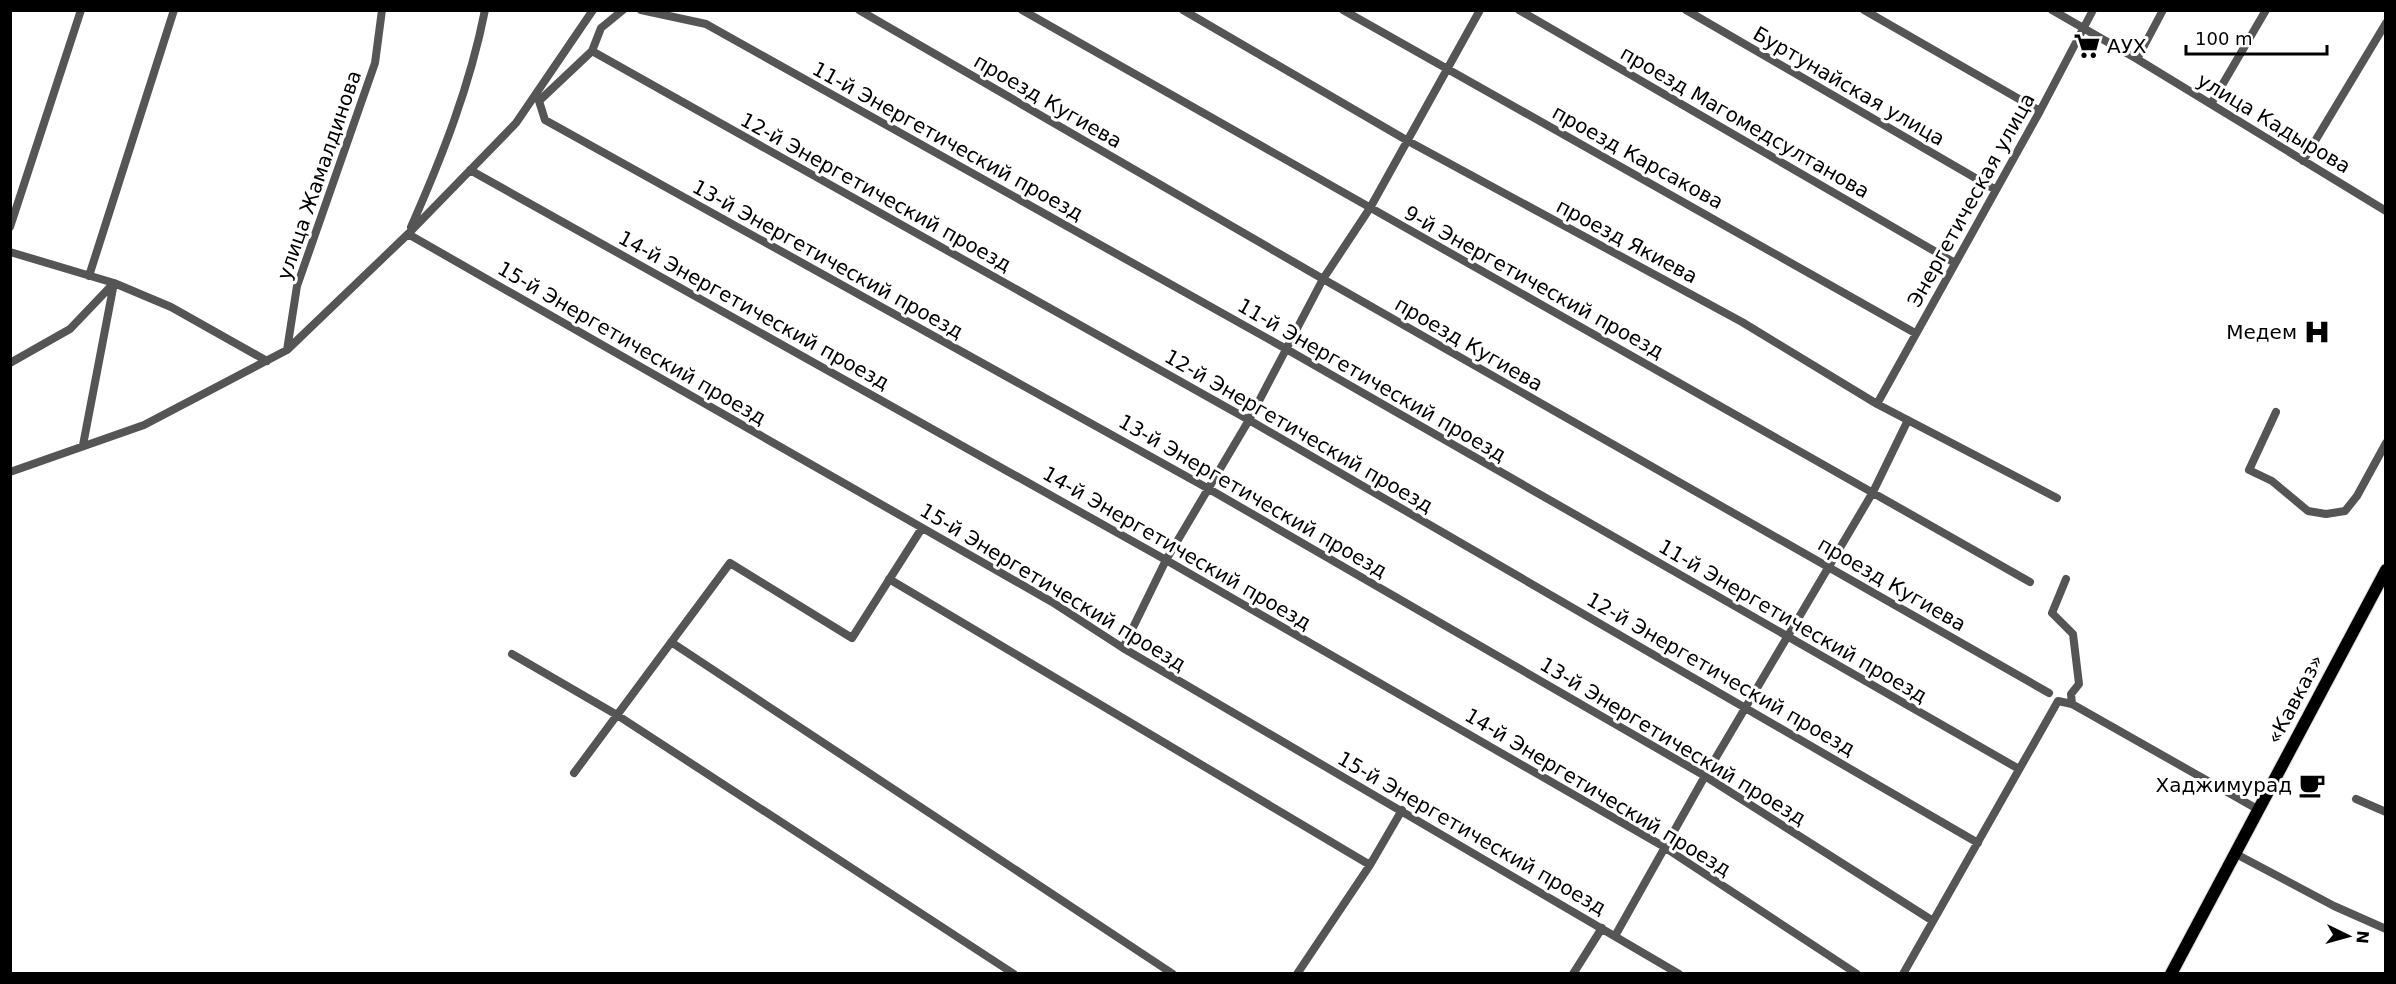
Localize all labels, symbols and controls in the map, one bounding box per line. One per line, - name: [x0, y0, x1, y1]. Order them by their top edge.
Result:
- scale bar: [2186, 18, 2327, 56]
- street label: Буртунайская улица: [1749, 21, 1949, 151]
- text: 100 m: [2195, 28, 2253, 49]
- supermarket icon: АУХ: [2072, 31, 2102, 61]
- place label: АУХ: [2107, 34, 2147, 58]
- street label: проезд Магомедсултанова: [1616, 41, 1874, 203]
- street label: проезд Кугиева: [970, 49, 1126, 153]
- street label: 11-й Энергетический проезд: [808, 56, 1088, 226]
- street label: улица Жамалдинова: [272, 67, 366, 283]
- street label: улица Кадырова: [2193, 68, 2355, 178]
- street label: Энергетическая улица: [1902, 89, 2040, 311]
- street label: проезд Карсакова: [1548, 100, 1728, 214]
- street label: 12-й Энергетический проезд: [736, 107, 1016, 277]
- street label: 13-й Энергетический проезд: [688, 174, 968, 344]
- street label: проезд Якиева: [1552, 194, 1702, 288]
- street label: 9-й Энергетический проезд: [1400, 200, 1668, 364]
- street label: 14-й Энергетический проезд: [614, 225, 894, 395]
- street label: 15-й Энергетический проезд: [494, 256, 770, 430]
- street label: проезд Кугиева: [1391, 292, 1547, 396]
- street label: 11-й Энергетический проезд: [1234, 293, 1510, 467]
- hospital icon: Медем: [2302, 317, 2332, 347]
- place label: Медем: [2226, 320, 2297, 344]
- street label: 12-й Энергетический проезд: [1161, 344, 1437, 518]
- street label: 13-й Энергетический проезд: [1115, 409, 1391, 583]
- street label: 14-й Энергетический проезд: [1039, 461, 1315, 635]
- street label: 15-й Энергетический проезд: [916, 498, 1190, 676]
- street label: проезд Кугиева: [1814, 532, 1970, 636]
- street label: 11-й Энергетический проезд: [1655, 534, 1931, 708]
- street label: 12-й Энергетический проезд: [1583, 587, 1859, 761]
- street label: «Кавказ»: [2261, 650, 2329, 748]
- street label: 13-й Энергетический проезд: [1536, 652, 1810, 830]
- street label: 14-й Энергетический проезд: [1461, 703, 1735, 881]
- street label: 15-й Энергетический проезд: [1334, 746, 1610, 920]
- cafe icon: Хаджимурад: [2297, 770, 2327, 800]
- place label: Хаджимурад: [2155, 773, 2292, 797]
- north arrow: [2318, 906, 2378, 966]
- text: N: [2352, 930, 2372, 945]

